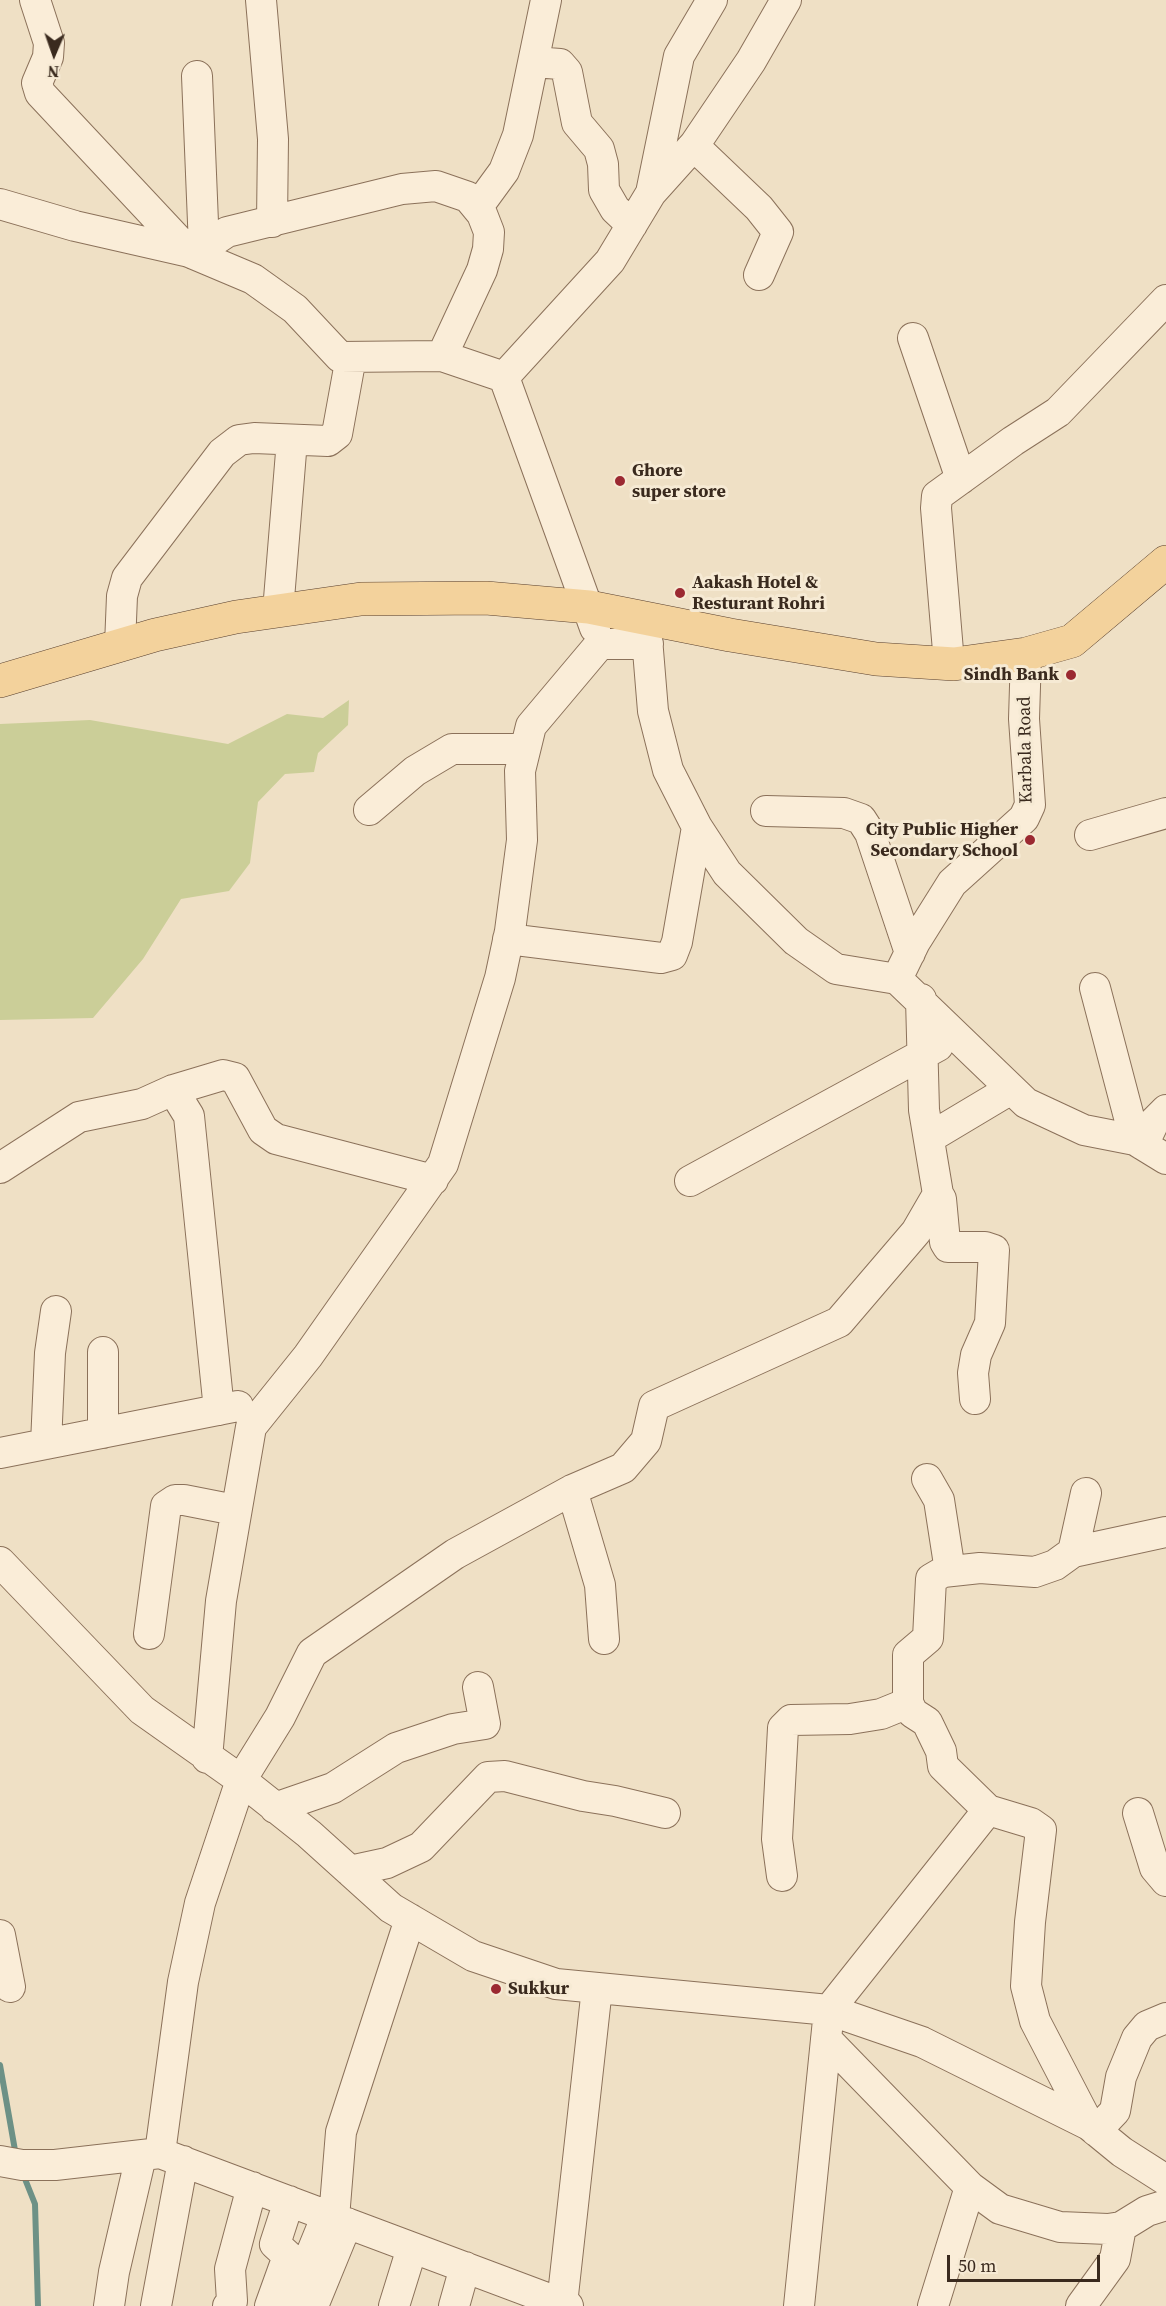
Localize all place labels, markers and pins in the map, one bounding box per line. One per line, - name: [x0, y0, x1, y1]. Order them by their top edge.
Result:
- place label: Ghore super store: [632, 460, 726, 502]
- marker: Ghore super store: [613, 474, 627, 488]
- place label: Aakash Hotel & Resturant Rohri: [692, 572, 825, 614]
- marker: Aakash Hotel & Resturant Rohri: [673, 586, 687, 600]
- place label: Sindh Bank: [964, 664, 1059, 686]
- marker: Sindh Bank: [1064, 668, 1078, 682]
- place label: City Public Higher Secondary School: [866, 819, 1018, 862]
- marker: City Public Higher Secondary School: [1023, 833, 1037, 847]
- place label: Sukkur: [508, 1978, 569, 2000]
- marker: Sukkur: [489, 1982, 503, 1996]

